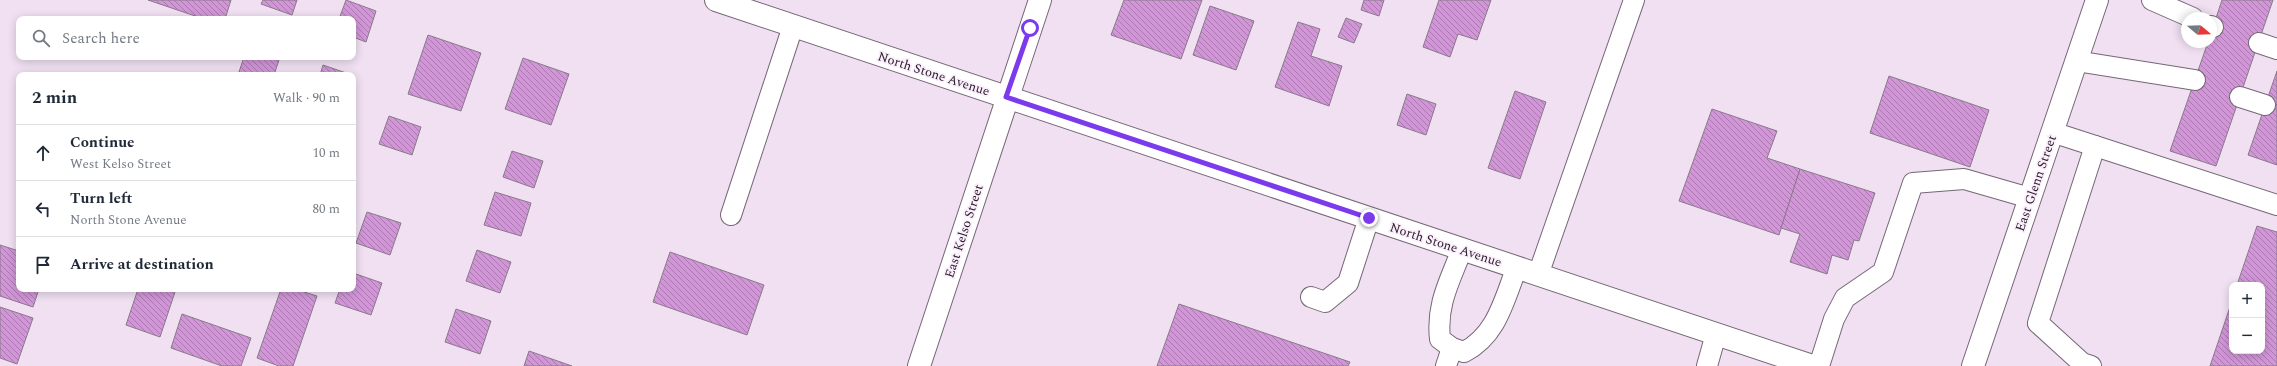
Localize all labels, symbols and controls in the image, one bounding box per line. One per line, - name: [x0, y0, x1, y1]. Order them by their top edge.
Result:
- north arrow: [2181, 12, 2217, 48]
- search box: [16, 16, 356, 60]
- route start: [1021, 19, 1039, 37]
- icon: search: [30, 27, 52, 49]
- text: Search here: [62, 27, 140, 50]
- street label: North Stone Avenue: [875, 46, 992, 101]
- text: 2 min: [32, 85, 77, 111]
- text: Walk · 90 m: [273, 88, 340, 108]
- text: Continue: [70, 131, 135, 154]
- street label: East Glenn Street: [2010, 132, 2062, 234]
- icon: ahead: [32, 142, 54, 164]
- text: 10 m: [313, 143, 340, 163]
- text: West Kelso Street: [70, 154, 171, 174]
- street label: East Kelso Street: [939, 182, 989, 281]
- text: Turn left: [70, 187, 132, 210]
- icon: left: [32, 198, 54, 220]
- text: 80 m: [313, 199, 340, 219]
- route end: [1360, 209, 1378, 227]
- text: North Stone Avenue: [70, 210, 187, 230]
- street label: North Stone Avenue: [1387, 217, 1504, 272]
- text: Arrive at destination: [70, 253, 214, 276]
- icon: arrive: [32, 254, 54, 276]
- map controls: [2229, 282, 2265, 354]
- button: +: [2229, 282, 2265, 318]
- button: −: [2229, 318, 2265, 354]

